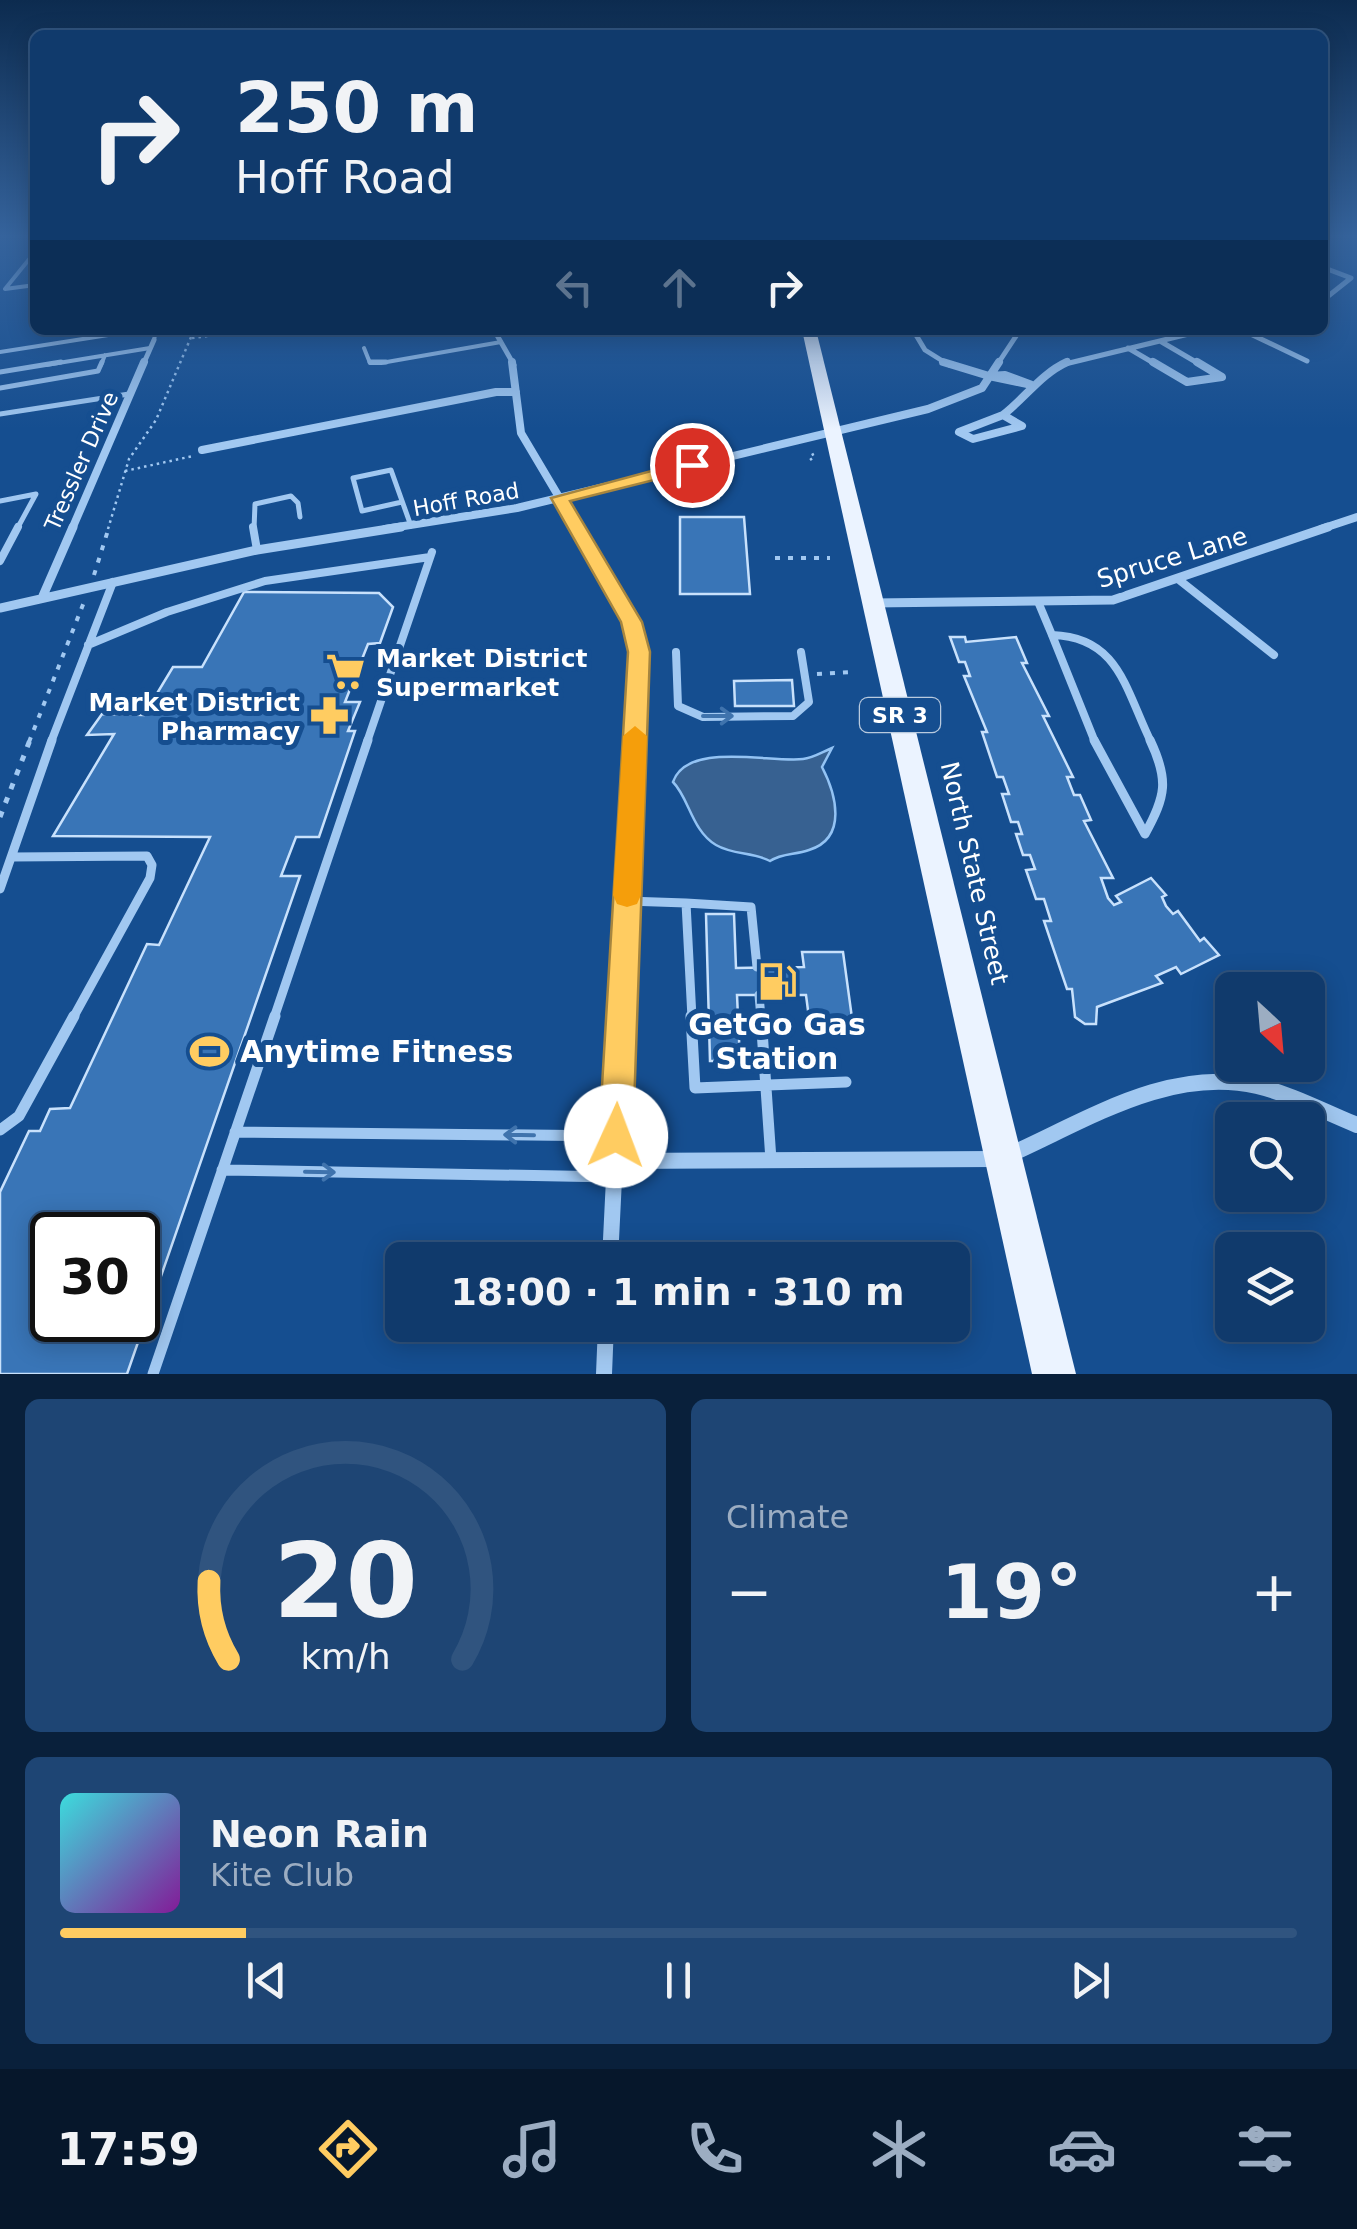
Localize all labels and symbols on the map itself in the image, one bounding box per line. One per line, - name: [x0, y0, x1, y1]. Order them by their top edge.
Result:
- street label: Tressler Drive: [39, 388, 123, 536]
- pin: [650, 423, 735, 508]
- street label: Hoff Road: [411, 478, 521, 521]
- street label: Spruce Lane: [1094, 521, 1251, 594]
- place label: Market District Supermarket: [376, 644, 588, 702]
- supermarket icon: Market District Supermarket: [325, 651, 367, 693]
- place label: Market District Pharmacy: [89, 688, 300, 746]
- pharmacy icon: Market District Pharmacy: [309, 695, 351, 737]
- road number: SR 3: [860, 698, 940, 732]
- one-way arrow: [702, 707, 734, 726]
- street label: North State Street: [935, 759, 1014, 988]
- fuel station icon: GetGo Gas Station: [756, 960, 798, 1002]
- north arrow: [1215, 972, 1325, 1082]
- place label: GetGo Gas Station: [688, 1007, 866, 1076]
- sports icon: Anytime Fitness: [189, 1031, 231, 1073]
- place label: Anytime Fitness: [240, 1034, 513, 1069]
- position arrow: [564, 1084, 668, 1188]
- one-way arrow: [503, 1126, 536, 1144]
- one-way arrow: [302, 1162, 335, 1182]
- speed limit sign: 30: [30, 1212, 160, 1342]

